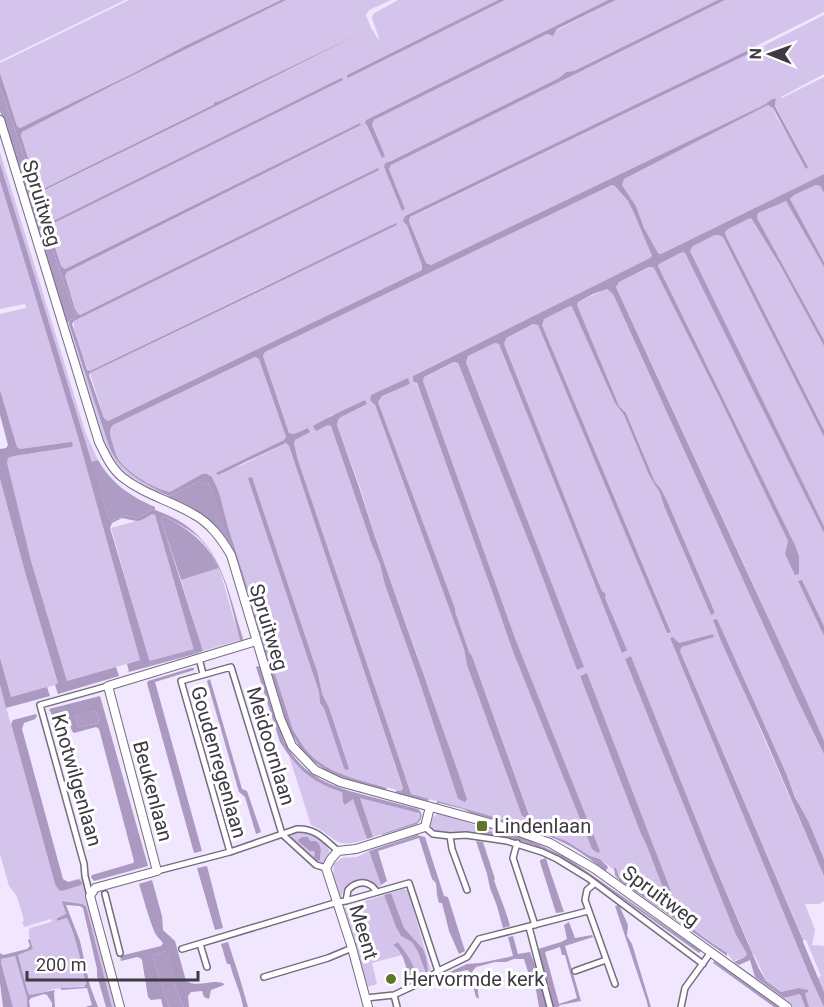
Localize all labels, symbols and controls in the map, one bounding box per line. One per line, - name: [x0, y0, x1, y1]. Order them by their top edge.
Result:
- north arrow: [740, 24, 800, 84]
- text: N: [746, 48, 765, 60]
- street label: Spruitweg: [17, 157, 67, 249]
- street label: Spruitweg: [244, 581, 294, 673]
- street label: Goudenregenlaan: [186, 683, 252, 841]
- street label: Meidoornlaan: [242, 684, 300, 808]
- street label: Knotwilgenlaan: [47, 711, 107, 849]
- street label: Beukenlaan: [128, 738, 178, 844]
- place label: Lindenlaan: [494, 814, 591, 838]
- marker: Lindenlaan: [475, 819, 489, 833]
- street label: Spruitweg: [618, 860, 704, 932]
- street label: Meent: [344, 902, 384, 962]
- scale bar: [27, 944, 198, 982]
- text: 200 m: [36, 954, 87, 975]
- place label: Hervormde kerk: [403, 967, 545, 991]
- marker: Hervormde kerk: [384, 972, 398, 986]

